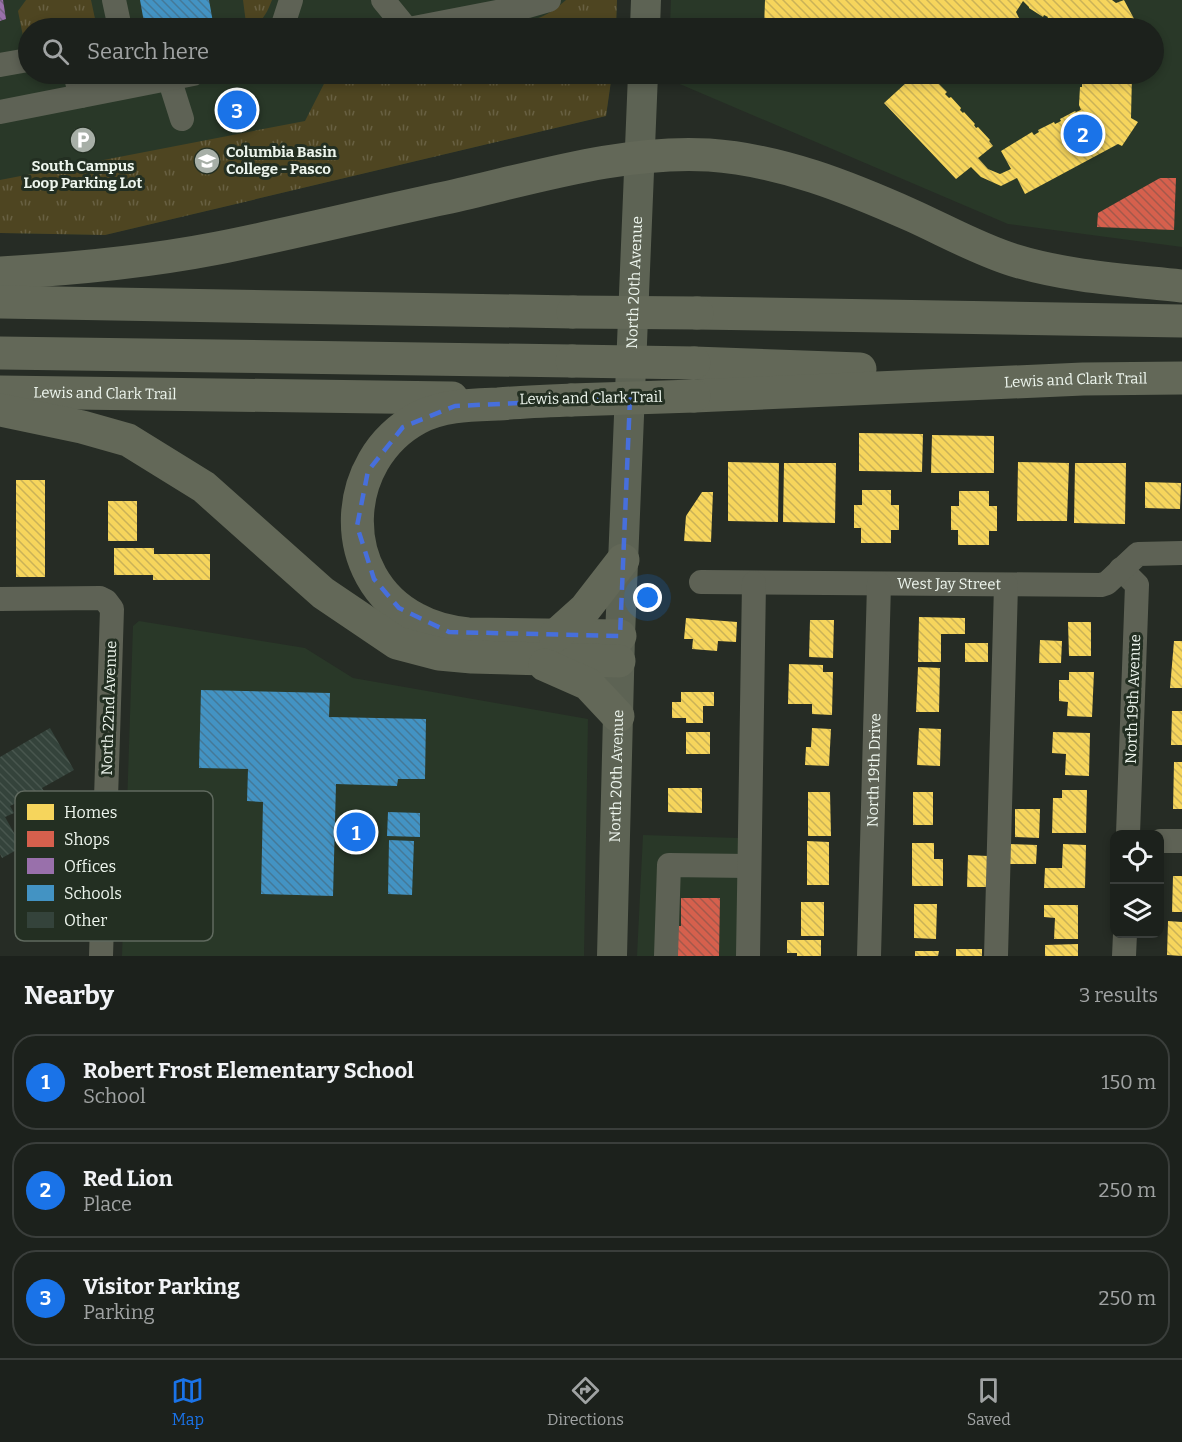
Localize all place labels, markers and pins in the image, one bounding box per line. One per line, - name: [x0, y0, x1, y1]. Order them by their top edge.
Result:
- pin: 3: [218, 88, 256, 132]
- pin: 2: [1064, 112, 1102, 156]
- parking icon: South Campus Loop Parking Lot: [68, 125, 98, 155]
- place label: Columbia Basin College - Pasco: [226, 143, 337, 178]
- school or university icon: Columbia Basin College - Pasco: [192, 146, 222, 176]
- place label: South Campus Loop Parking Lot: [24, 157, 142, 192]
- pin: 1: [336, 810, 376, 854]

